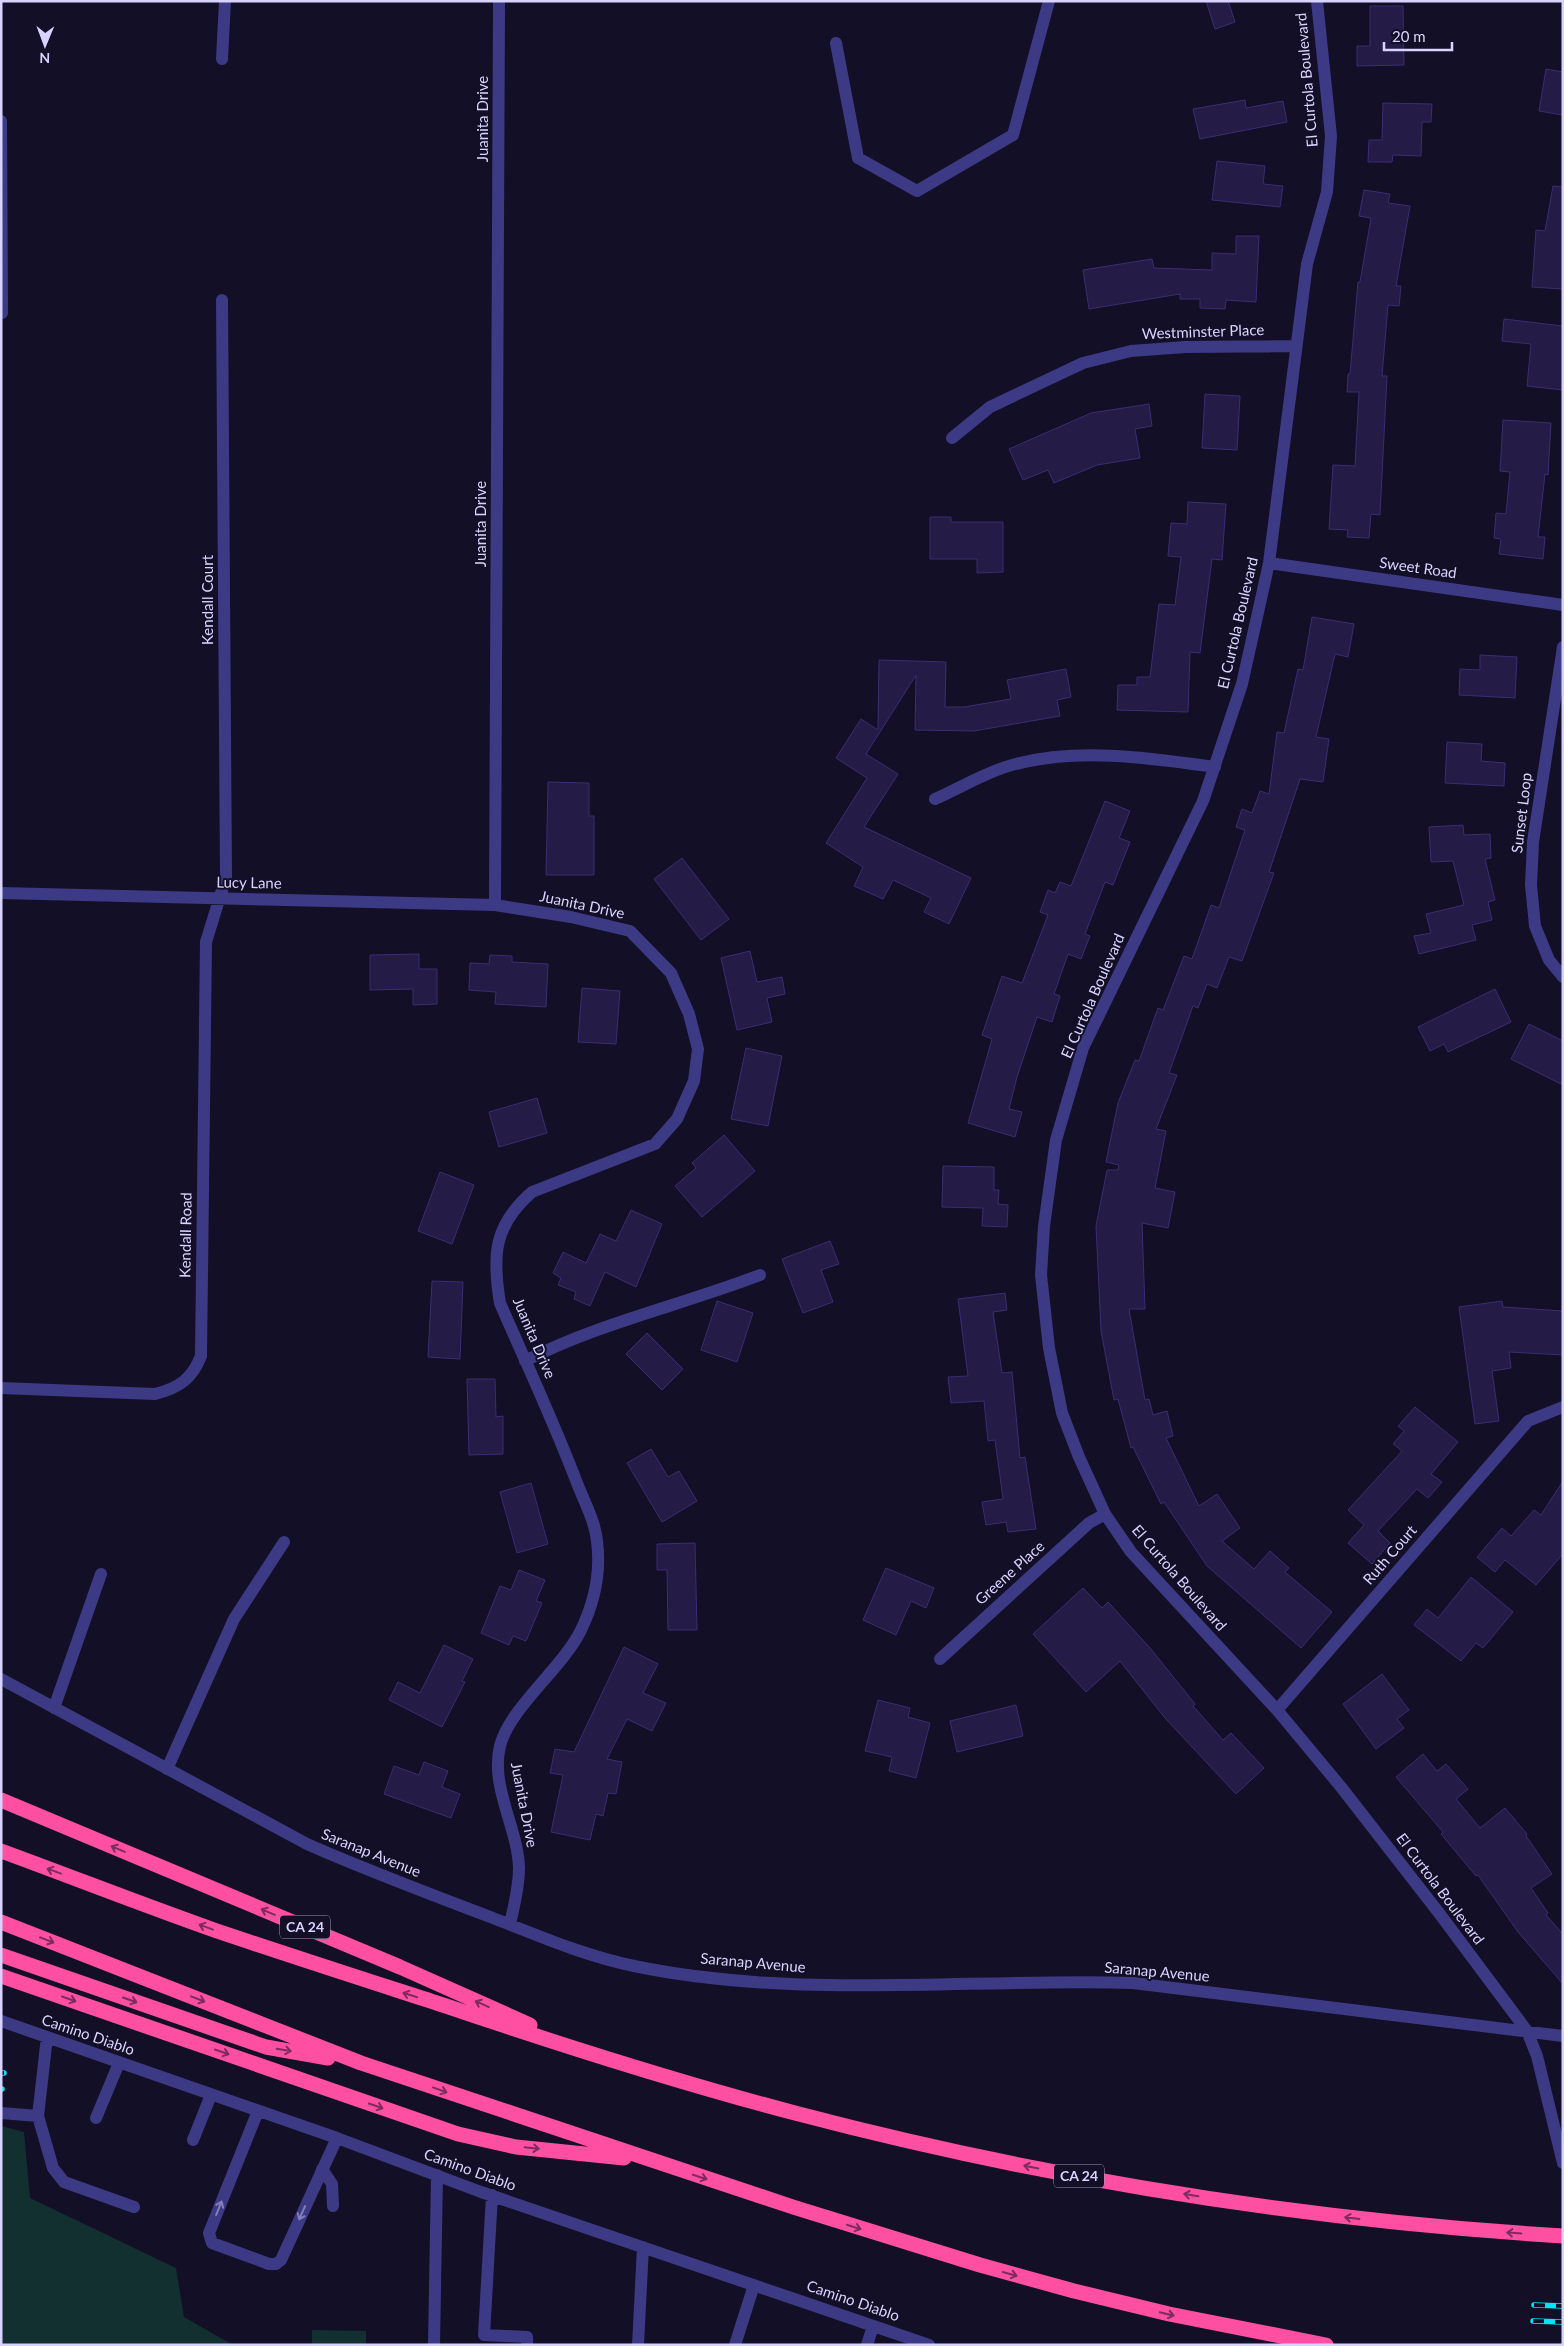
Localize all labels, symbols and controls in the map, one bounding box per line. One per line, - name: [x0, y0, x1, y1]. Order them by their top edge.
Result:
- street label: El Curtola Boulevard: [1291, 12, 1321, 148]
- north arrow: [20, 20, 70, 70]
- scale bar: [1384, 20, 1452, 52]
- text: 20 m: [1392, 27, 1426, 45]
- text: N: [39, 50, 50, 67]
- street label: Juanita Drive: [473, 76, 491, 162]
- street label: Westminster Place: [1141, 320, 1265, 342]
- street label: Juanita Drive: [471, 481, 489, 567]
- street label: Sweet Road: [1378, 553, 1458, 581]
- street label: Kendall Court: [198, 554, 216, 645]
- street label: El Curtola Boulevard: [1213, 555, 1261, 690]
- street label: Sunset Loop: [1507, 772, 1535, 854]
- street label: Lucy Lane: [216, 872, 282, 892]
- street label: Juanita Drive: [538, 886, 626, 922]
- street label: El Curtola Boulevard: [1056, 930, 1128, 1061]
- street label: Kendall Road: [175, 1192, 195, 1278]
- street label: Juanita Drive: [510, 1294, 560, 1381]
- street label: El Curtola Boulevard: [1129, 1521, 1231, 1634]
- street label: Ruth Court: [1359, 1521, 1420, 1588]
- street label: Greene Place: [971, 1536, 1048, 1608]
- street label: Juanita Drive: [508, 1761, 542, 1849]
- street label: Saranap Avenue: [319, 1824, 424, 1880]
- street label: El Curtola Boulevard: [1393, 1829, 1489, 1948]
- one-way arrow: [111, 1844, 126, 1854]
- one-way arrow: [47, 1865, 62, 1875]
- one-way arrow: [261, 1907, 276, 1916]
- road number: CA 24: [280, 1915, 330, 1938]
- one-way arrow: [199, 1922, 215, 1931]
- one-way arrow: [39, 1936, 54, 1945]
- street label: Saranap Avenue: [700, 1948, 807, 1976]
- street label: Saranap Avenue: [1104, 1957, 1211, 1985]
- one-way arrow: [403, 1989, 419, 1999]
- one-way arrow: [60, 1995, 76, 2004]
- one-way arrow: [122, 1995, 138, 2005]
- one-way arrow: [190, 1995, 205, 2004]
- one-way arrow: [475, 1998, 490, 2008]
- street label: Camino Diablo: [40, 2010, 137, 2058]
- one-way arrow: [276, 2045, 292, 2055]
- one-way arrow: [214, 2048, 230, 2058]
- one-way arrow: [432, 2086, 448, 2095]
- one-way arrow: [367, 2102, 383, 2111]
- one-way arrow: [524, 2143, 540, 2153]
- street label: Camino Diablo: [422, 2144, 519, 2194]
- one-way arrow: [1024, 2161, 1040, 2171]
- road number: CA 24: [1054, 2164, 1104, 2188]
- one-way arrow: [691, 2172, 707, 2182]
- one-way arrow: [1184, 2190, 1200, 2200]
- one-way arrow: [216, 2201, 225, 2216]
- one-way arrow: [296, 2205, 306, 2220]
- one-way arrow: [1345, 2213, 1361, 2223]
- one-way arrow: [846, 2222, 862, 2232]
- one-way arrow: [1506, 2229, 1522, 2238]
- one-way arrow: [1001, 2269, 1017, 2279]
- street label: Camino Diablo: [805, 2276, 902, 2324]
- one-way arrow: [1159, 2310, 1175, 2319]

